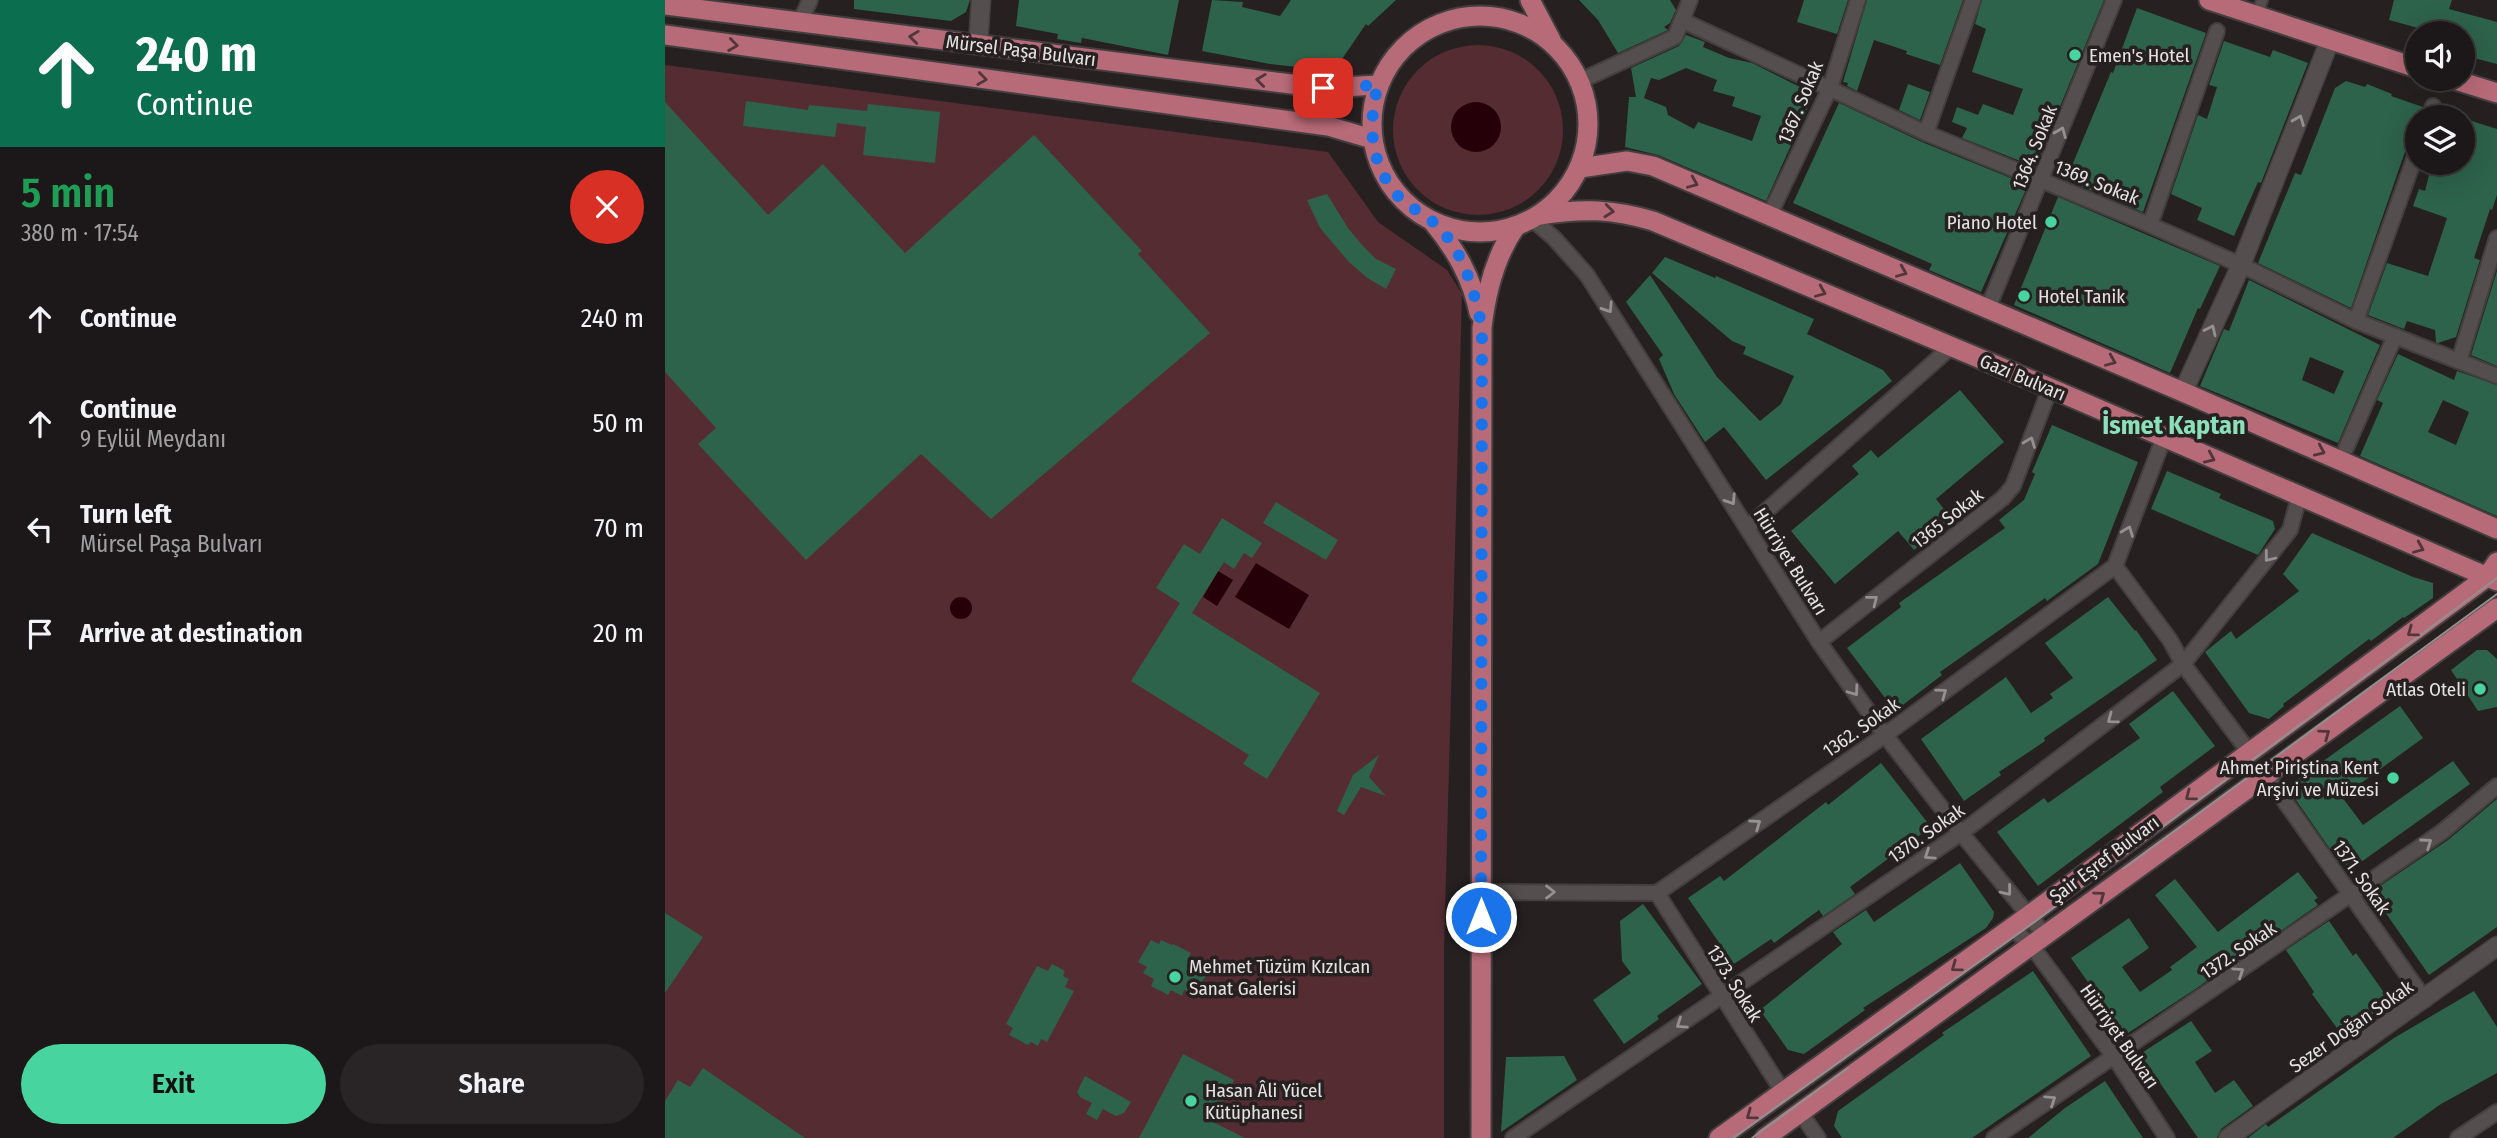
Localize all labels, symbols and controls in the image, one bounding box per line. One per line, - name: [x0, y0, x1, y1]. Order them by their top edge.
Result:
- map controls: [2405, 21, 2475, 175]
- button: sound: [2405, 21, 2475, 91]
- text: 240 m: [136, 25, 257, 84]
- icon: ahead: [21, 28, 112, 119]
- one-way arrow: [908, 29, 920, 44]
- street label: Mürsel Paşa Bulvarı: [945, 30, 1097, 71]
- one-way arrow: [727, 37, 738, 52]
- place label: Emen's Hotel: [2089, 44, 2190, 67]
- marker: Emen's Hotel: [2067, 47, 2083, 63]
- street label: 1367. Sokak: [1773, 57, 1828, 147]
- pin: [1293, 58, 1353, 118]
- icon: arrive: [1304, 69, 1342, 107]
- one-way arrow: [976, 71, 988, 86]
- one-way arrow: [1255, 73, 1267, 88]
- text: Continue: [136, 85, 253, 123]
- street label: 1364. Sokak: [2007, 101, 2062, 193]
- button: layers: [2405, 105, 2475, 175]
- one-way arrow: [2290, 114, 2304, 126]
- one-way arrow: [2052, 127, 2066, 139]
- street label: 1369. Sokak: [2051, 155, 2143, 210]
- text: 5 min: [21, 168, 115, 218]
- button: close: [570, 170, 644, 244]
- one-way arrow: [1686, 175, 1698, 189]
- one-way arrow: [1603, 204, 1615, 219]
- place label: Piano Hotel: [1947, 211, 2037, 234]
- marker: Piano Hotel: [2043, 214, 2059, 230]
- text: 380 m · 17:54: [21, 219, 139, 247]
- one-way arrow: [1895, 264, 1907, 278]
- one-way arrow: [1813, 284, 1826, 298]
- place label: Hotel Tanik: [2038, 285, 2125, 308]
- marker: Hotel Tanik: [2016, 288, 2032, 304]
- icon: ahead: [21, 300, 59, 338]
- one-way arrow: [1600, 300, 1612, 313]
- text: Continue: [80, 303, 177, 334]
- text: 240 m: [581, 303, 644, 334]
- one-way arrow: [2203, 325, 2217, 337]
- street label: Gazi Bulvarı: [1976, 349, 2069, 406]
- one-way arrow: [2104, 353, 2117, 367]
- text: Continue: [80, 394, 177, 425]
- icon: ahead: [21, 405, 59, 443]
- text: 50 m: [592, 408, 644, 439]
- district label: İsmet Kaptan: [2102, 410, 2246, 441]
- text: 9 Eylül Meydanı: [80, 425, 226, 453]
- one-way arrow: [2021, 437, 2035, 449]
- one-way arrow: [2313, 443, 2325, 457]
- one-way arrow: [2203, 450, 2216, 464]
- street label: 1365 Sokak: [1907, 483, 1988, 554]
- one-way arrow: [1722, 492, 1735, 505]
- text: Turn left: [80, 499, 172, 530]
- street label: Hürriyet Bulvarı: [1748, 503, 1833, 619]
- icon: left: [21, 510, 59, 548]
- text: 70 m: [594, 513, 644, 544]
- one-way arrow: [2120, 526, 2134, 538]
- text: Mürsel Paşa Bulvarı: [80, 530, 262, 558]
- one-way arrow: [2412, 540, 2424, 554]
- one-way arrow: [2265, 548, 2277, 561]
- one-way arrow: [1865, 596, 1878, 609]
- icon: arrive: [21, 615, 59, 653]
- text: Arrive at destination: [80, 618, 303, 649]
- text: 20 m: [593, 618, 644, 649]
- one-way arrow: [2407, 623, 2420, 636]
- place label: Atlas Oteli: [2386, 678, 2466, 701]
- marker: Atlas Oteli: [2472, 681, 2488, 697]
- one-way arrow: [1846, 683, 1858, 696]
- one-way arrow: [1934, 689, 1947, 702]
- street label: 1362. Sokak: [1819, 693, 1904, 762]
- one-way arrow: [2107, 710, 2120, 723]
- one-way arrow: [2317, 730, 2330, 742]
- place label: Ahmet Piriştina Kent Arşivi ve Müzesi: [2220, 756, 2380, 801]
- marker: Ahmet Piriştina Kent Arşivi ve Müzesi: [2385, 770, 2401, 786]
- one-way arrow: [2185, 787, 2197, 800]
- street label: 1370. Sokak: [1884, 799, 1969, 868]
- street label: Şair Eşref Bulvarı: [2045, 811, 2164, 908]
- one-way arrow: [1748, 820, 1761, 832]
- street label: 1371. Sokak: [2328, 836, 2396, 919]
- one-way arrow: [2419, 839, 2432, 851]
- one-way arrow: [1924, 846, 1937, 859]
- position arrow: [1444, 880, 1518, 954]
- one-way arrow: [1999, 882, 2011, 895]
- one-way arrow: [1545, 884, 1555, 900]
- one-way arrow: [2092, 892, 2105, 904]
- street label: 1372. Sokak: [2196, 917, 2281, 984]
- street label: 1373. Sokak: [1702, 940, 1767, 1026]
- place label: Mehmet Tüzüm Kızılcan Sanat Galerisi: [1189, 955, 1370, 1000]
- one-way arrow: [1951, 959, 1964, 971]
- one-way arrow: [2231, 968, 2244, 981]
- marker: Mehmet Tüzüm Kızılcan Sanat Galerisi: [1167, 969, 1183, 985]
- street label: Sezer Doğan Sokak: [2285, 975, 2418, 1078]
- street label: Hürriyet Bulvarı: [2075, 980, 2164, 1093]
- one-way arrow: [1675, 1016, 1688, 1029]
- button: Exit: [21, 1044, 326, 1124]
- button: Share: [340, 1044, 644, 1124]
- place label: Hasan Âli Yücel Kütüphanesi: [1205, 1079, 1322, 1124]
- marker: Hasan Âli Yücel Kütüphanesi: [1183, 1093, 1199, 1109]
- one-way arrow: [2043, 1096, 2056, 1108]
- one-way arrow: [1746, 1106, 1759, 1119]

